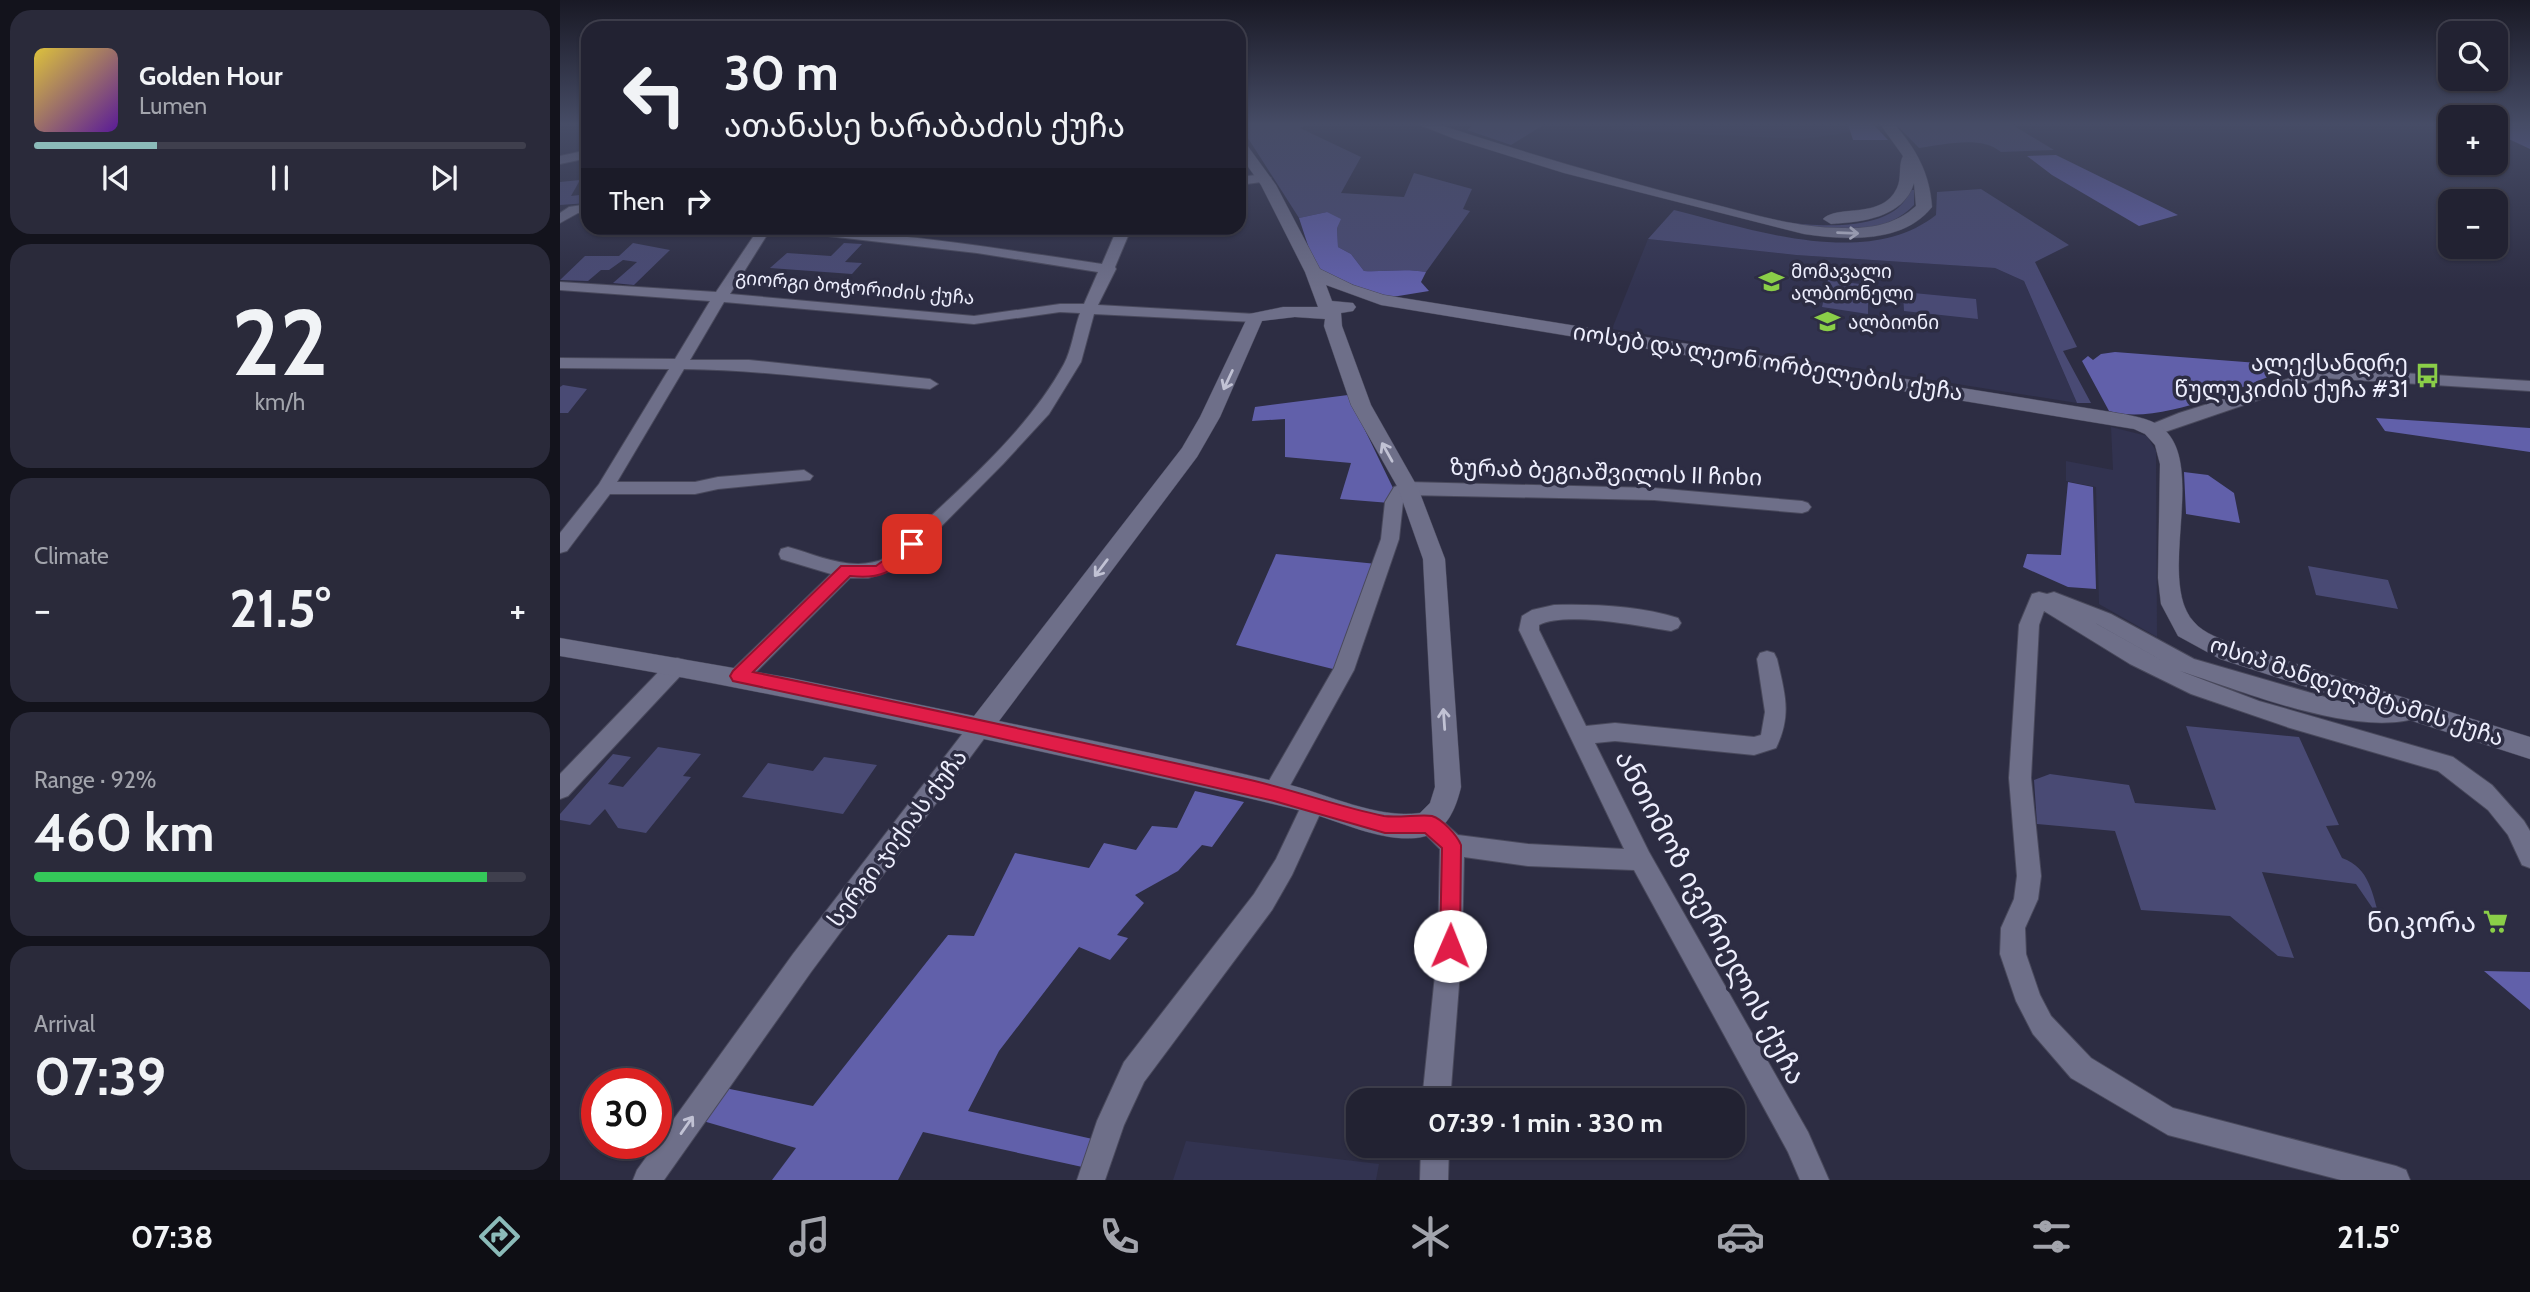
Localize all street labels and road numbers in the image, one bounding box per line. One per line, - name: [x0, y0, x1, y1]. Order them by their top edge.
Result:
- street label: გიორგი ბოჭორიძის ქუჩა: [734, 266, 975, 309]
- street label: იოსებ და ლეონ ორბელების ქუჩა: [1571, 317, 1965, 407]
- street label: ზურაბ ბეგიაშვილის II ჩიხი: [1449, 453, 1763, 491]
- street label: ოსიპ მანდელშტამის ქუჩა: [2207, 630, 2507, 752]
- street label: სერგი ჯიქიას ქუჩა: [821, 744, 973, 932]
- street label: ანთიმოზ ივერიელის ქუჩა: [1608, 744, 1814, 1090]

